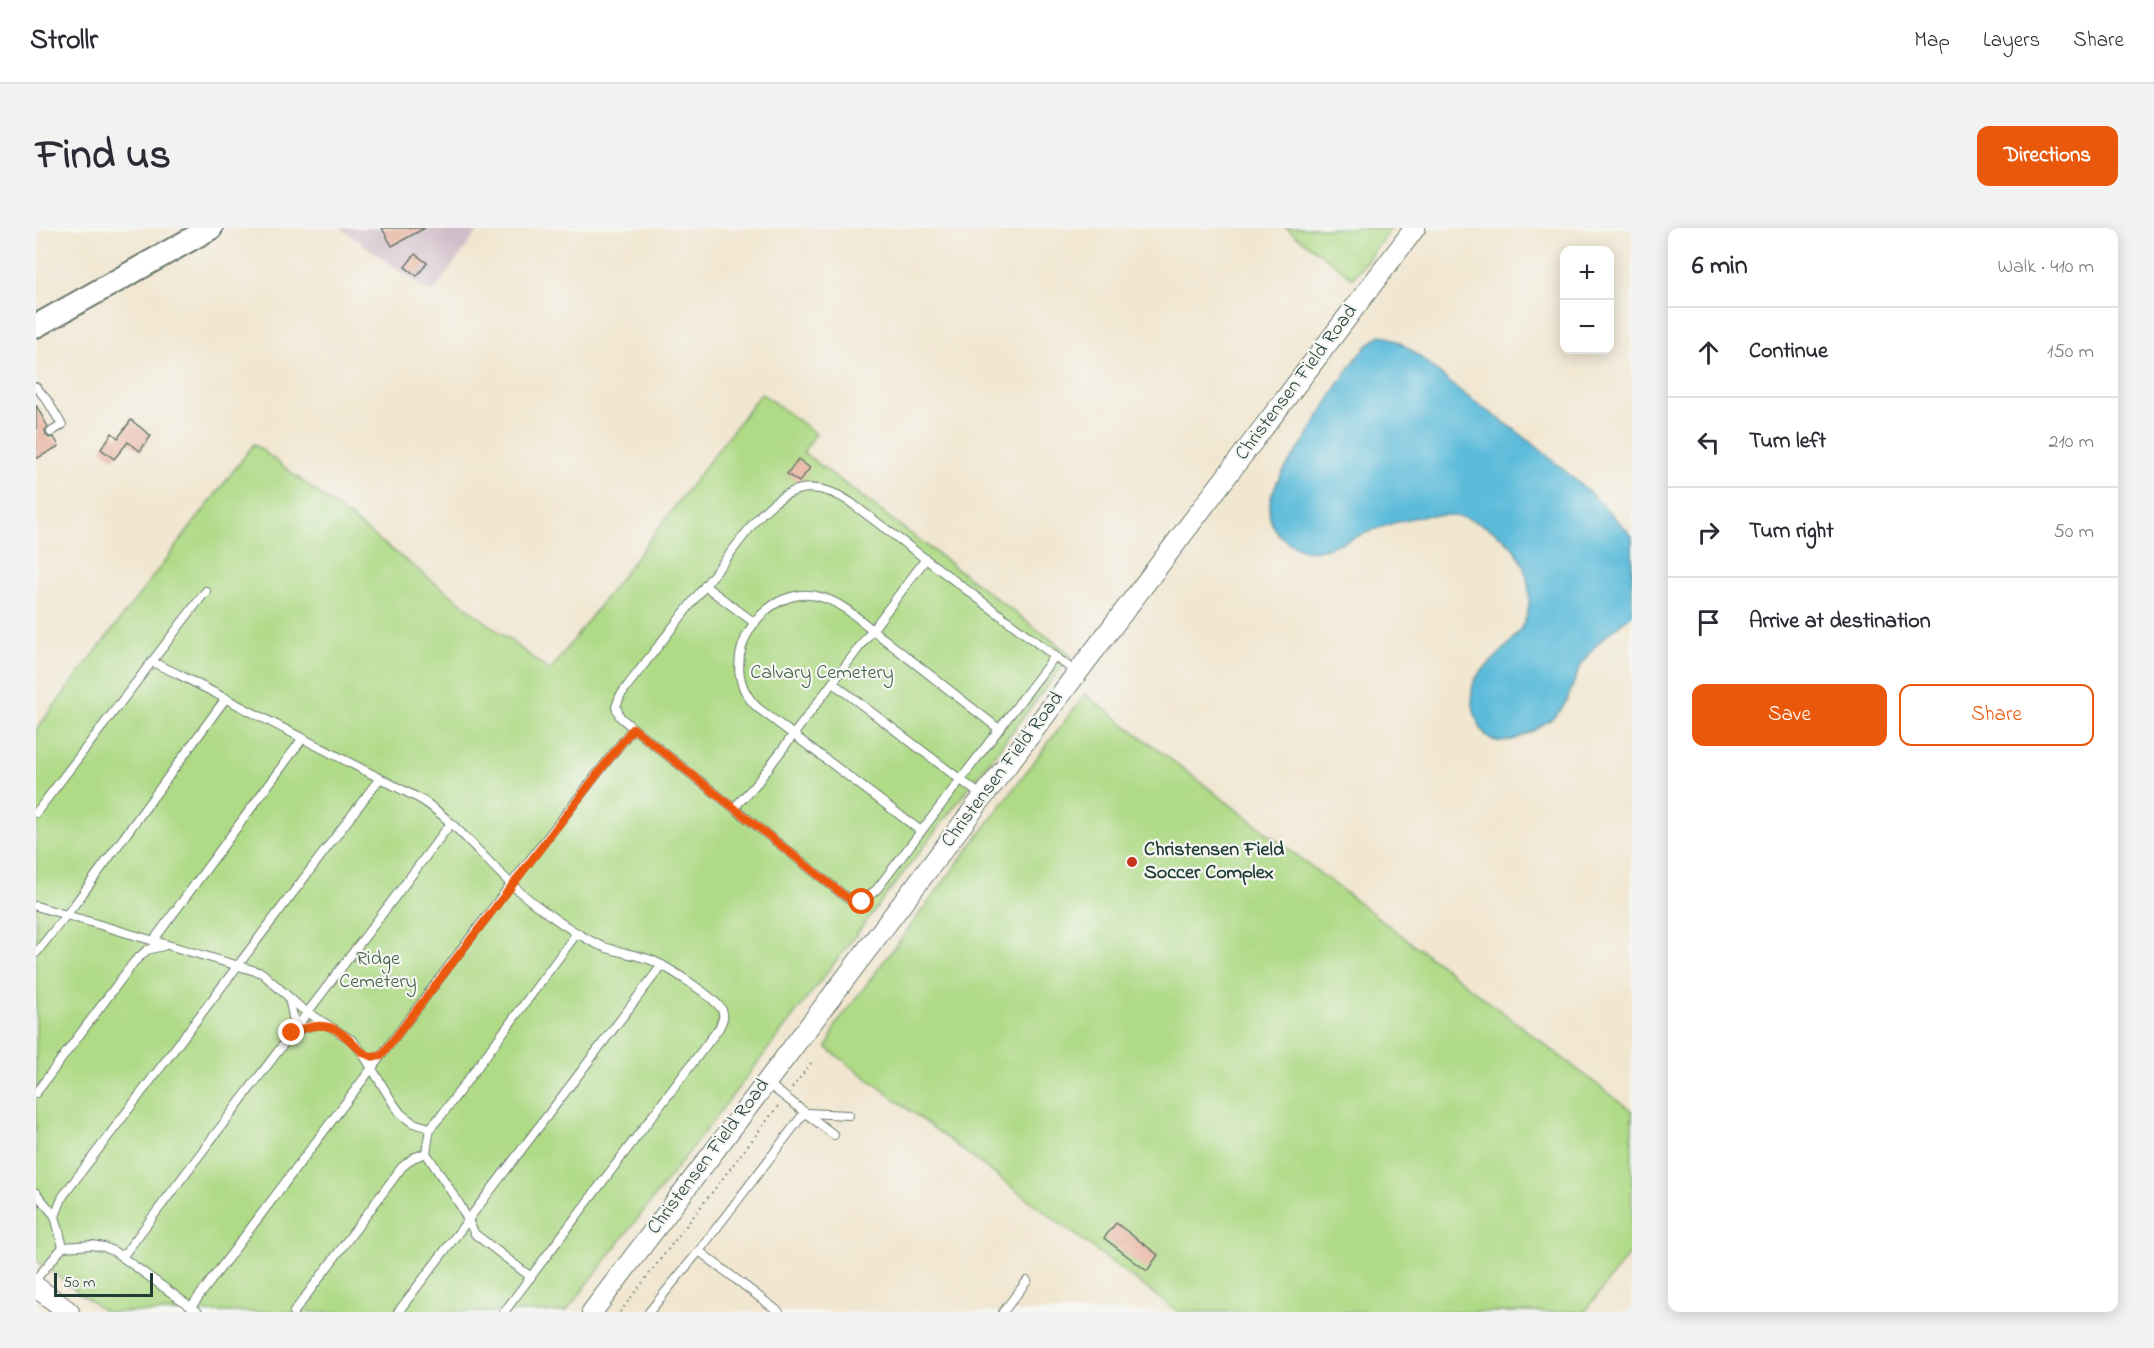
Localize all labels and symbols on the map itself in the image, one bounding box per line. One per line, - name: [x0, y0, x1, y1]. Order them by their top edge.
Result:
- street label: Christensen Field Road: [1229, 299, 1365, 467]
- park label: Calvary Cemetery: [750, 659, 894, 688]
- street label: Christensen Field Road: [935, 686, 1071, 854]
- place label: Christensen Field Soccer Complex: [1144, 836, 1285, 888]
- marker: Christensen Field Soccer Complex: [1125, 855, 1139, 869]
- route start: [848, 888, 874, 914]
- park label: Ridge Cemetery: [339, 945, 417, 997]
- route end: [278, 1019, 304, 1045]
- street label: Christensen Field Road: [641, 1073, 777, 1241]
- scale bar: [54, 1270, 153, 1298]

